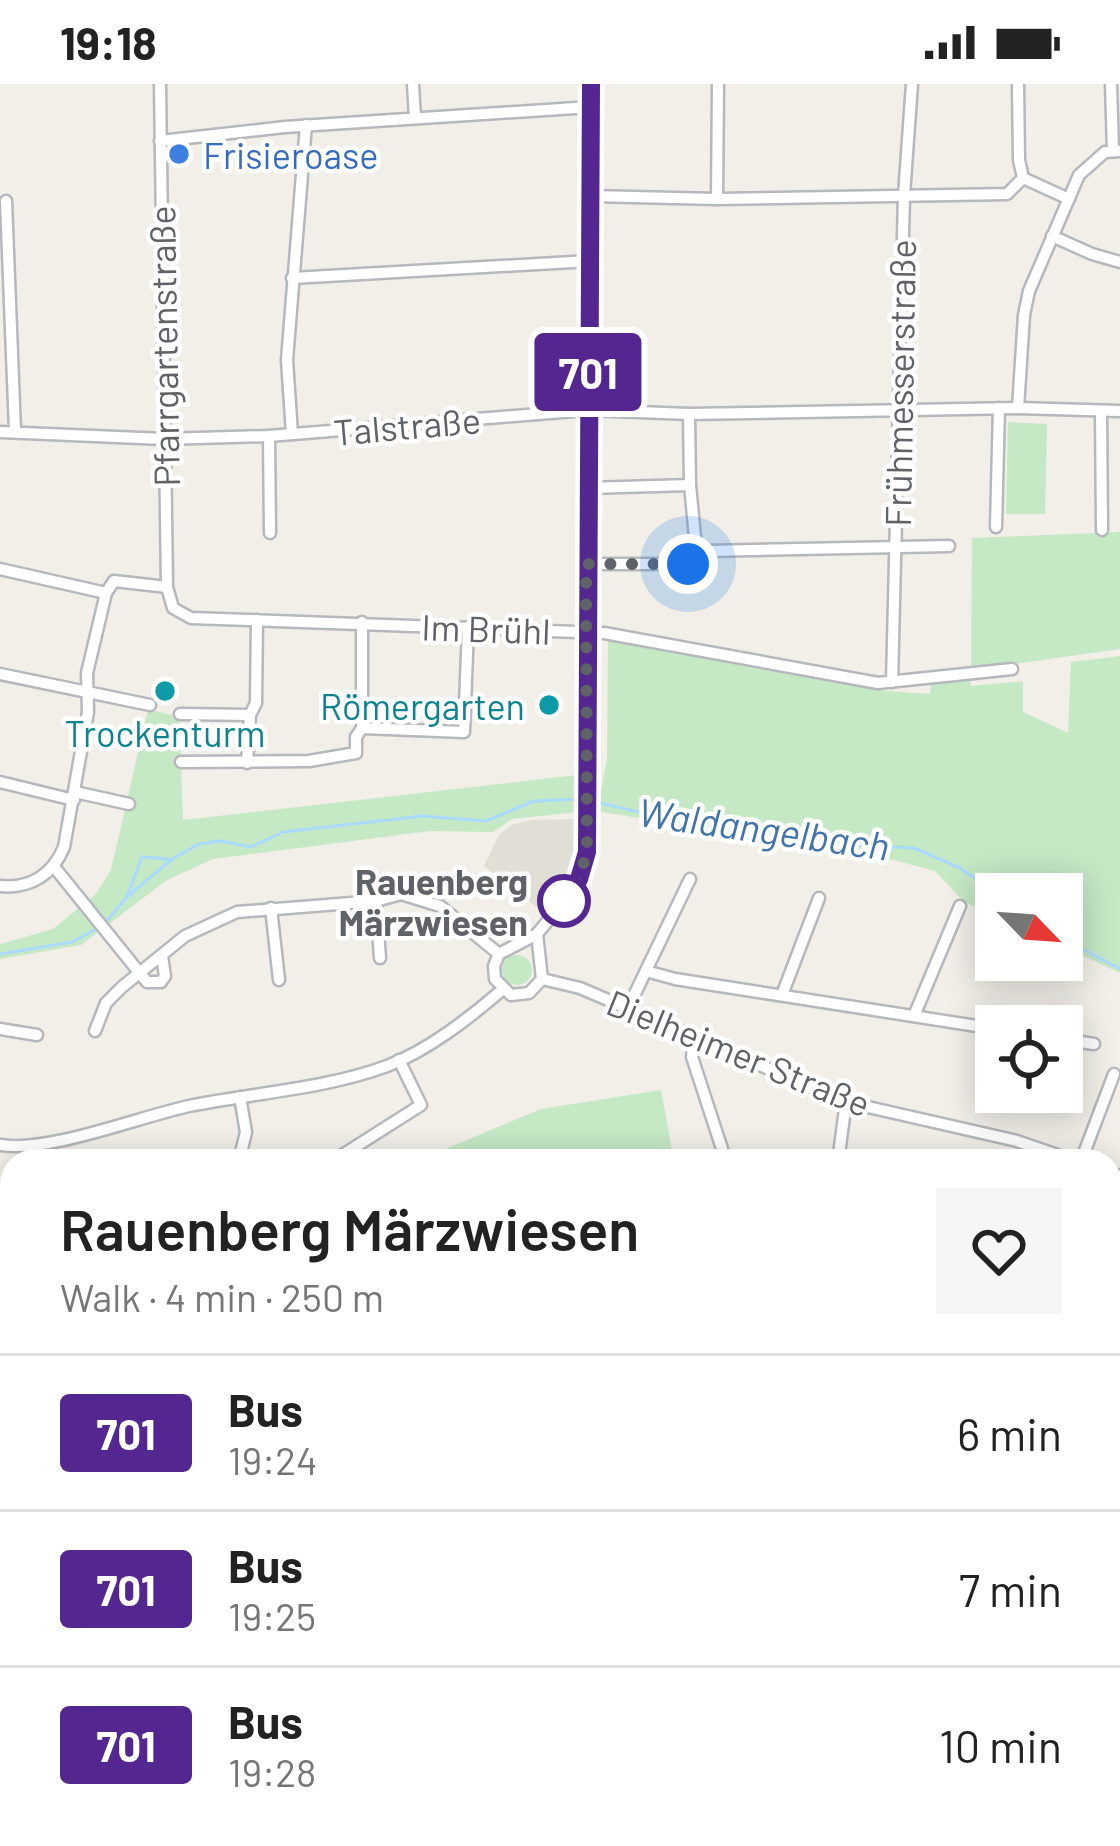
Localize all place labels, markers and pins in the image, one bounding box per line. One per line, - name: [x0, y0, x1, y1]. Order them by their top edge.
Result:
- place label: Frisieroase: [203, 133, 378, 176]
- marker: Frisieroase: [166, 141, 192, 167]
- marker: Trockenturm: [152, 678, 178, 704]
- place label: Römergarten: [320, 684, 525, 727]
- marker: Römergarten: [536, 692, 562, 718]
- place label: Trockenturm: [64, 711, 266, 754]
- place label: Rauenberg Märzwiesen: [338, 859, 528, 943]
- marker: Rauenberg Märzwiesen: [539, 876, 589, 926]

